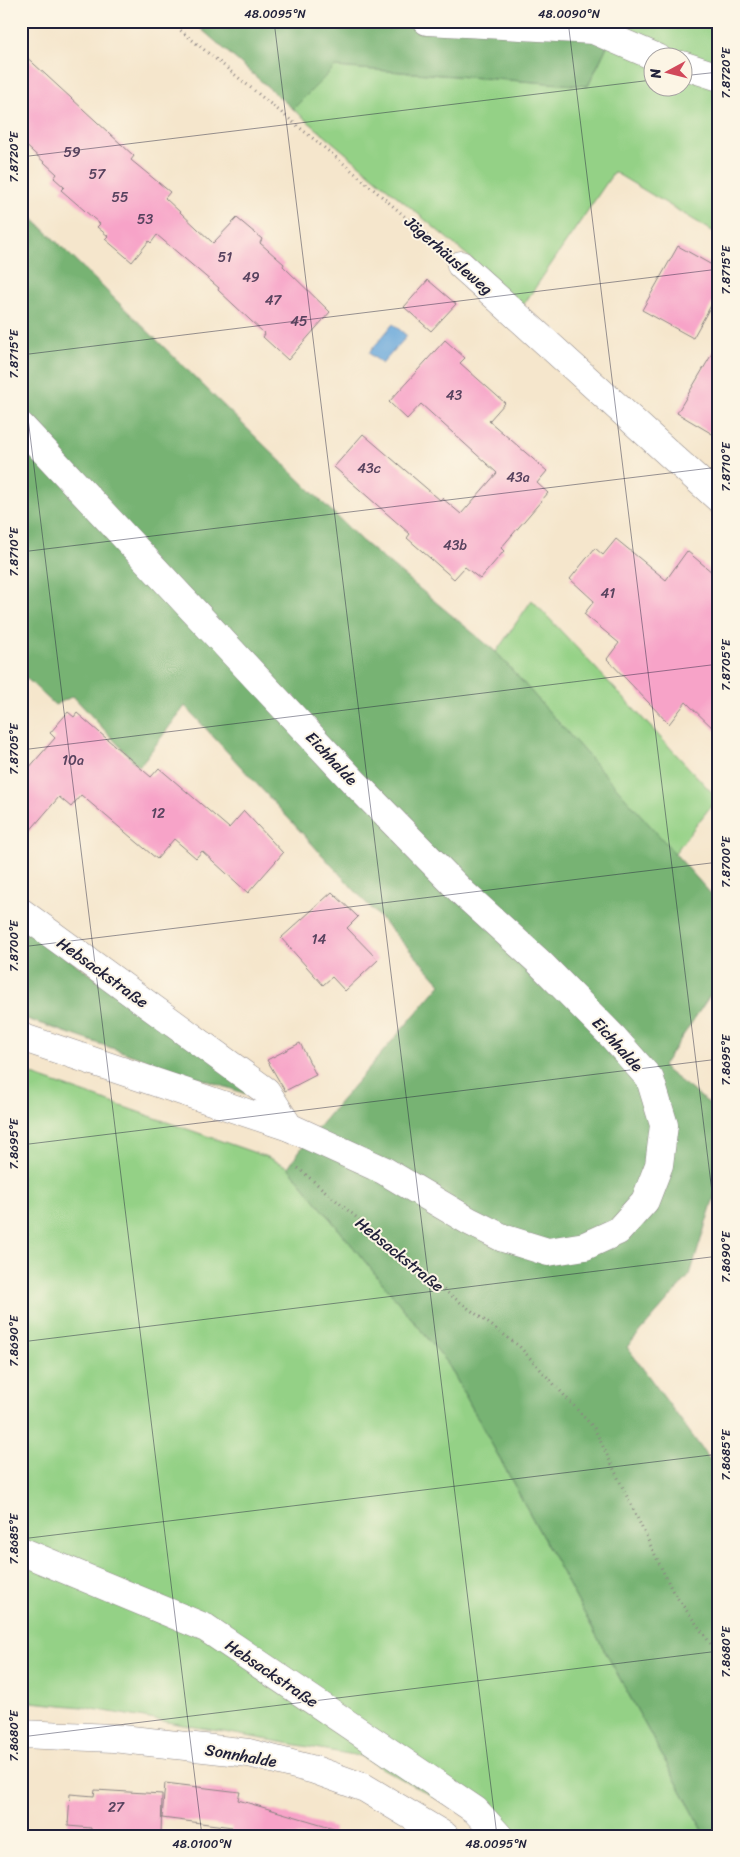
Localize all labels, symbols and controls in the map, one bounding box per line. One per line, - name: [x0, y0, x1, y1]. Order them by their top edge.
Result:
- text: 48.0095°N: [244, 3, 307, 25]
- text: 48.0090°N: [538, 3, 601, 25]
- text: 7.8720°E: [715, 46, 737, 98]
- north arrow: [642, 48, 692, 98]
- text: N: [643, 67, 669, 81]
- text: 7.8720°E: [3, 130, 25, 182]
- house number: 59: [63, 140, 81, 165]
- house number: 57: [89, 162, 106, 187]
- house number: 55: [111, 185, 129, 210]
- house number: 53: [137, 207, 153, 232]
- street label: Jägerhäusleweg: [397, 208, 500, 303]
- text: 7.8715°E: [715, 244, 737, 294]
- house number: 51: [218, 245, 232, 270]
- house number: 49: [242, 265, 260, 290]
- house number: 47: [265, 288, 282, 313]
- house number: 45: [290, 309, 308, 334]
- text: 7.8715°E: [3, 328, 25, 378]
- house number: 43: [446, 383, 463, 408]
- text: 7.8710°E: [715, 441, 737, 492]
- house number: 43c: [357, 456, 381, 481]
- house number: 43a: [506, 465, 530, 490]
- text: 7.8710°E: [3, 526, 25, 577]
- house number: 43b: [443, 533, 467, 558]
- house number: 41: [601, 581, 615, 606]
- text: 7.8705°E: [715, 638, 737, 691]
- text: 7.8705°E: [3, 722, 25, 775]
- street label: Eichhalde: [298, 724, 365, 793]
- house number: 10a: [62, 748, 84, 773]
- house number: 12: [151, 801, 165, 826]
- text: 7.8700°E: [715, 835, 737, 888]
- text: 7.8700°E: [3, 919, 25, 972]
- house number: 14: [312, 927, 327, 952]
- street label: Hebsackstraße: [51, 929, 155, 1016]
- street label: Eichhalde: [585, 1010, 651, 1079]
- text: 7.8695°E: [715, 1033, 737, 1086]
- text: 7.8695°E: [3, 1117, 25, 1170]
- street label: Hebsackstraße: [349, 1209, 451, 1300]
- text: 7.8690°E: [715, 1230, 737, 1283]
- text: 7.8690°E: [3, 1314, 25, 1367]
- text: 7.8685°E: [715, 1428, 737, 1480]
- text: 7.8685°E: [3, 1512, 25, 1564]
- text: 7.8680°E: [715, 1625, 737, 1678]
- street label: Hebsackstraße: [219, 1631, 325, 1716]
- text: 7.8680°E: [3, 1709, 25, 1762]
- street label: Sonnhalde: [203, 1735, 279, 1776]
- house number: 27: [108, 1795, 125, 1820]
- text: 48.0100°N: [172, 1833, 233, 1855]
- text: 48.0095°N: [465, 1833, 528, 1855]

